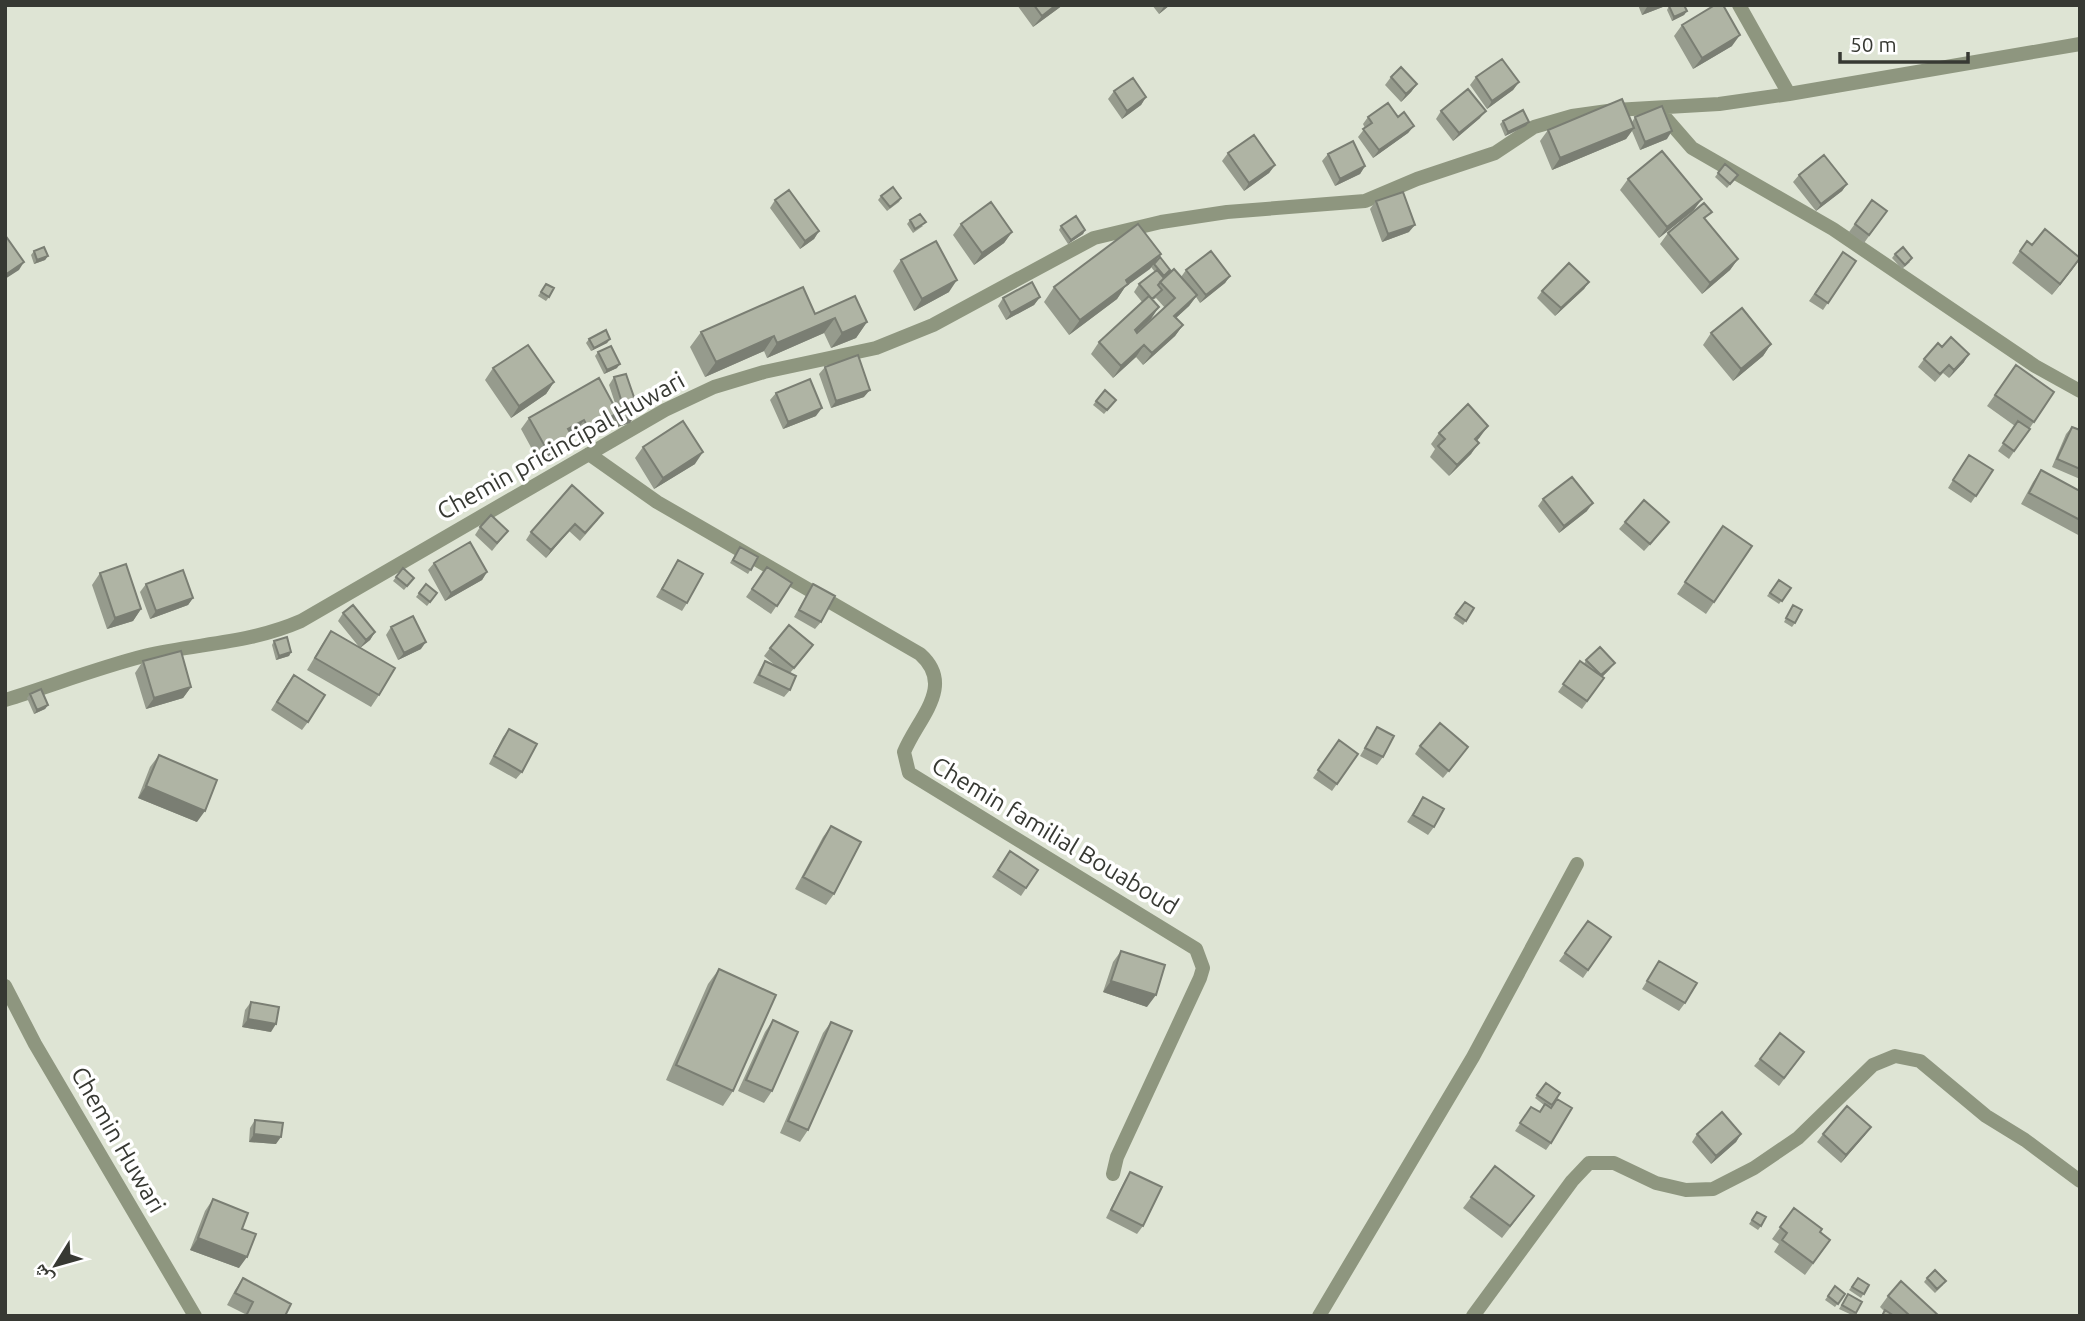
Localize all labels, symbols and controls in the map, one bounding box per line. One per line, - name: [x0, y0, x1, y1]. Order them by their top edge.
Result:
- scale bar: [1840, 21, 1968, 65]
- text: 50 m: [1850, 32, 1897, 56]
- street label: Chemin pricincipal Huwari: [432, 366, 689, 525]
- street label: Chemin familial Bouaboud: [927, 751, 1183, 920]
- street label: Chemin Huwari: [66, 1062, 171, 1217]
- north arrow: [21, 1230, 91, 1300]
- text: ش: [28, 1260, 58, 1290]

